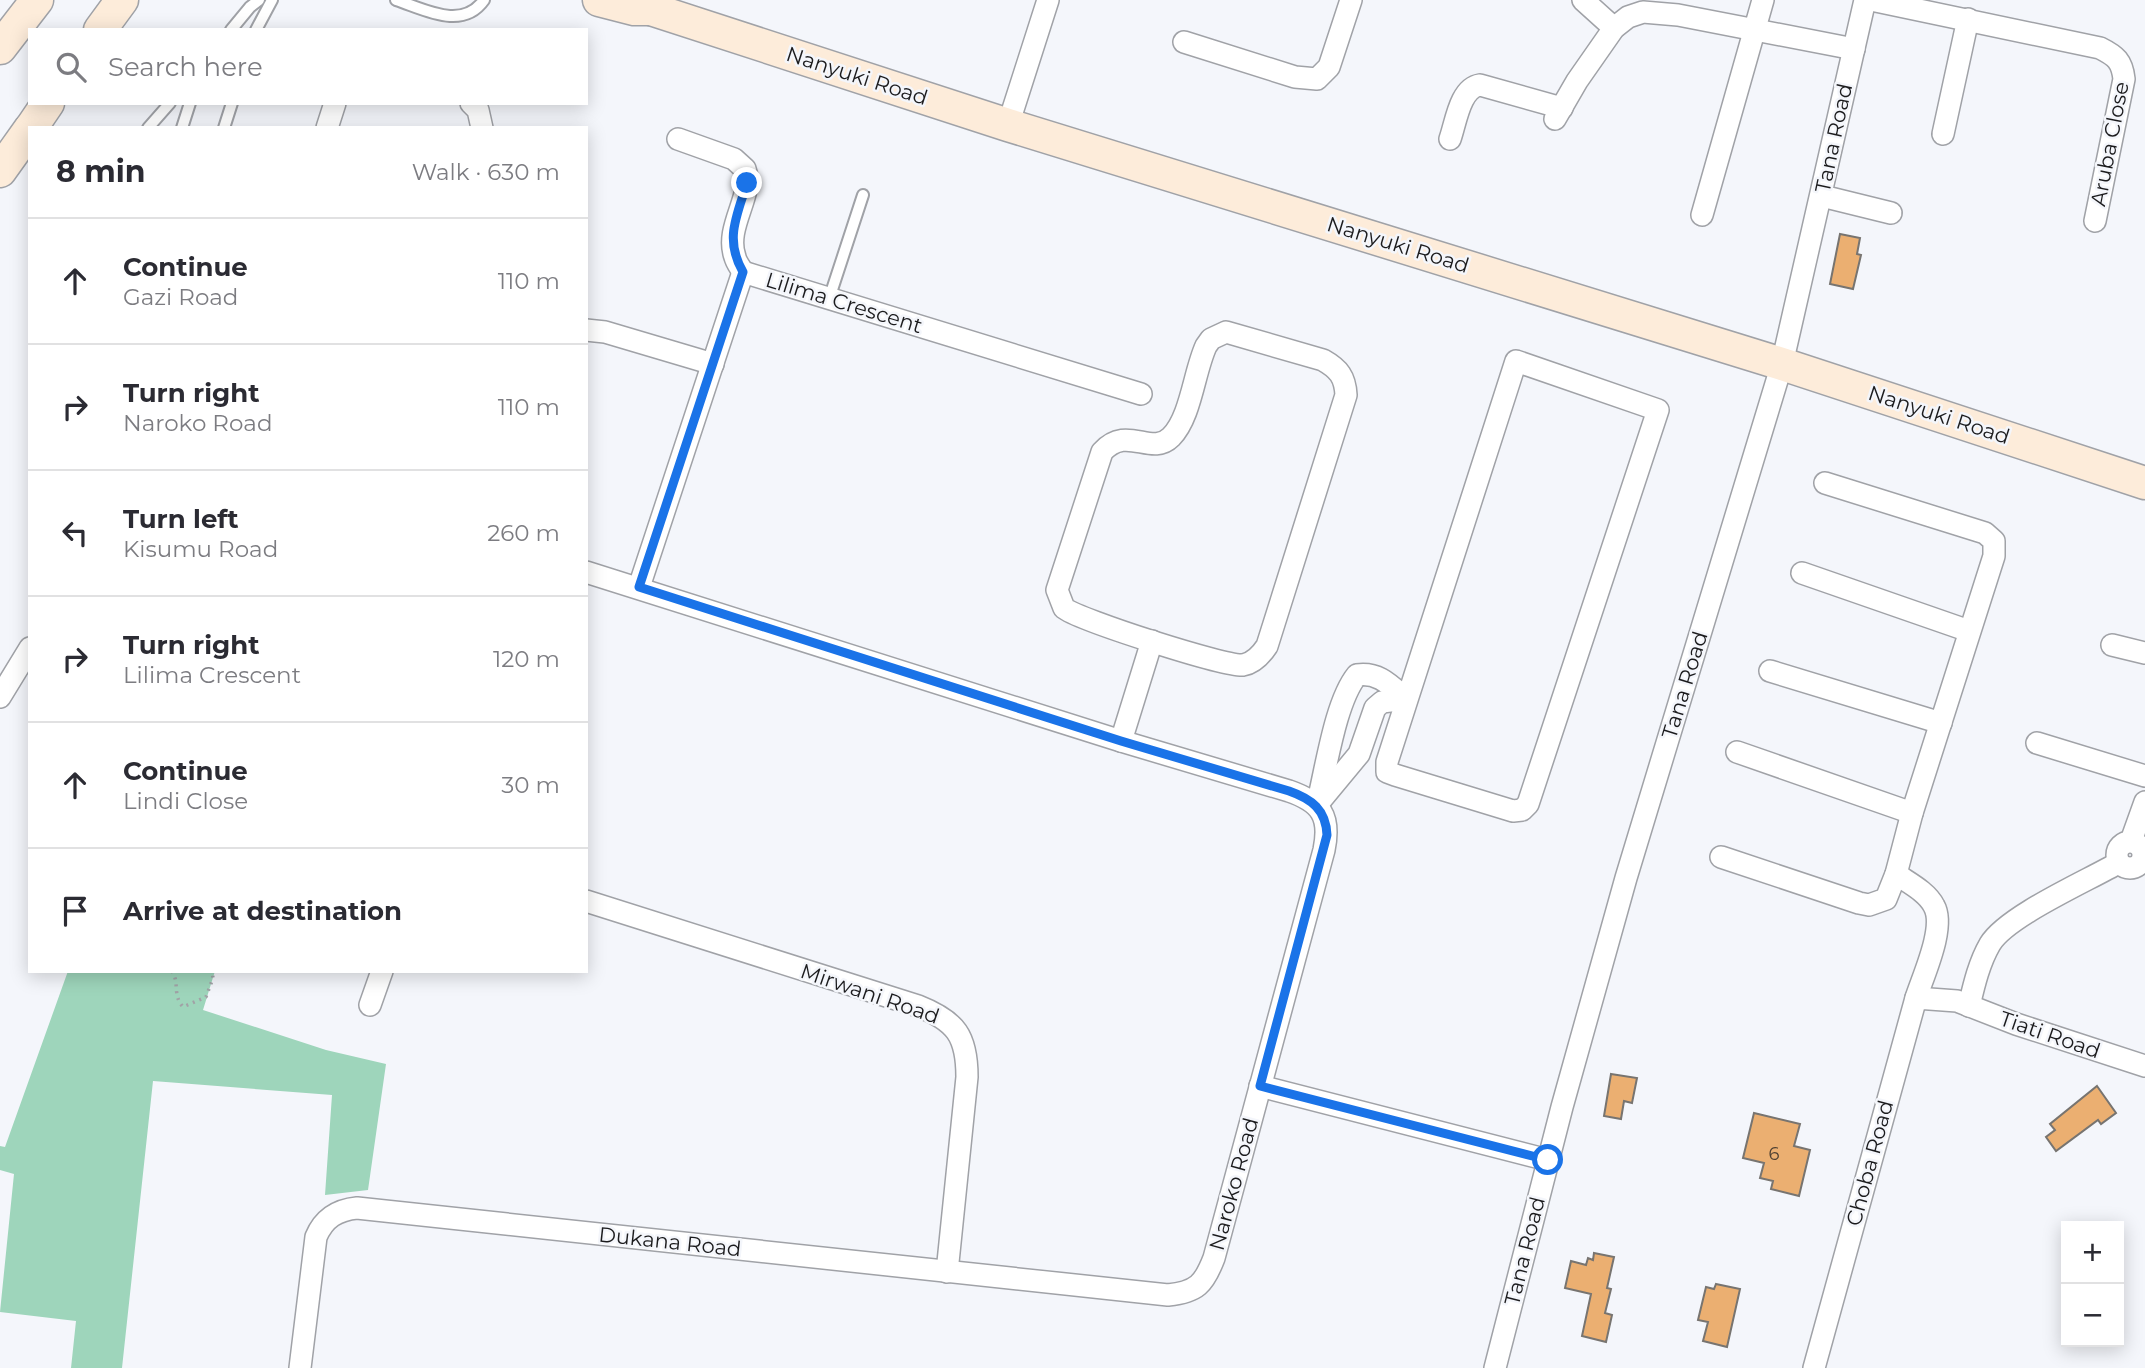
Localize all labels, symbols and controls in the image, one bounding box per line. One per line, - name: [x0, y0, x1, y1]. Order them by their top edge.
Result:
- search box: [28, 28, 588, 105]
- street label: Nanyuki Road: [783, 41, 931, 110]
- icon: search: [52, 48, 90, 86]
- text: Search here: [108, 51, 263, 83]
- street label: Aruba Close: [2085, 80, 2134, 208]
- street label: Tana Road: [1810, 81, 1857, 195]
- text: 8 min: [56, 153, 146, 190]
- text: Walk · 630 m: [412, 158, 560, 186]
- route end: [731, 167, 762, 198]
- street label: Nanyuki Road: [1324, 211, 1472, 278]
- text: Continue: [123, 251, 248, 283]
- icon: ahead: [56, 262, 94, 300]
- text: 110 m: [498, 267, 560, 295]
- street label: Lilima Crescent: [763, 267, 926, 338]
- text: Gazi Road: [123, 283, 238, 311]
- text: Turn right: [123, 377, 259, 409]
- street label: Nanyuki Road: [1865, 380, 2013, 449]
- icon: right: [56, 388, 94, 426]
- text: 110 m: [498, 393, 560, 421]
- text: Naroko Road: [123, 409, 272, 437]
- text: Turn left: [123, 503, 239, 535]
- icon: left: [56, 514, 94, 552]
- text: 260 m: [487, 519, 560, 547]
- text: Kisumu Road: [123, 535, 278, 563]
- street label: Tana Road: [1656, 628, 1713, 742]
- text: Turn right: [123, 629, 259, 661]
- icon: right: [56, 640, 94, 678]
- text: 120 m: [493, 645, 560, 673]
- text: Lilima Crescent: [123, 661, 301, 689]
- text: Continue: [123, 755, 248, 787]
- icon: ahead: [56, 766, 94, 804]
- text: 30 m: [501, 771, 560, 799]
- text: Lindi Close: [123, 787, 248, 815]
- icon: arrive: [56, 892, 94, 930]
- text: Arrive at destination: [123, 895, 402, 927]
- street label: Mirwani Road: [797, 958, 943, 1029]
- street label: Tiati Road: [1997, 1006, 2104, 1063]
- street label: Choba Road: [1841, 1097, 1898, 1229]
- street label: Naroko Road: [1204, 1115, 1263, 1253]
- house number: 6: [1769, 1143, 1780, 1165]
- route start: [1532, 1144, 1563, 1175]
- street label: Tana Road: [1499, 1194, 1550, 1308]
- map controls: [2061, 1221, 2124, 1347]
- button: +: [2061, 1221, 2124, 1284]
- street label: Dukana Road: [598, 1222, 743, 1261]
- button: −: [2061, 1284, 2124, 1347]

